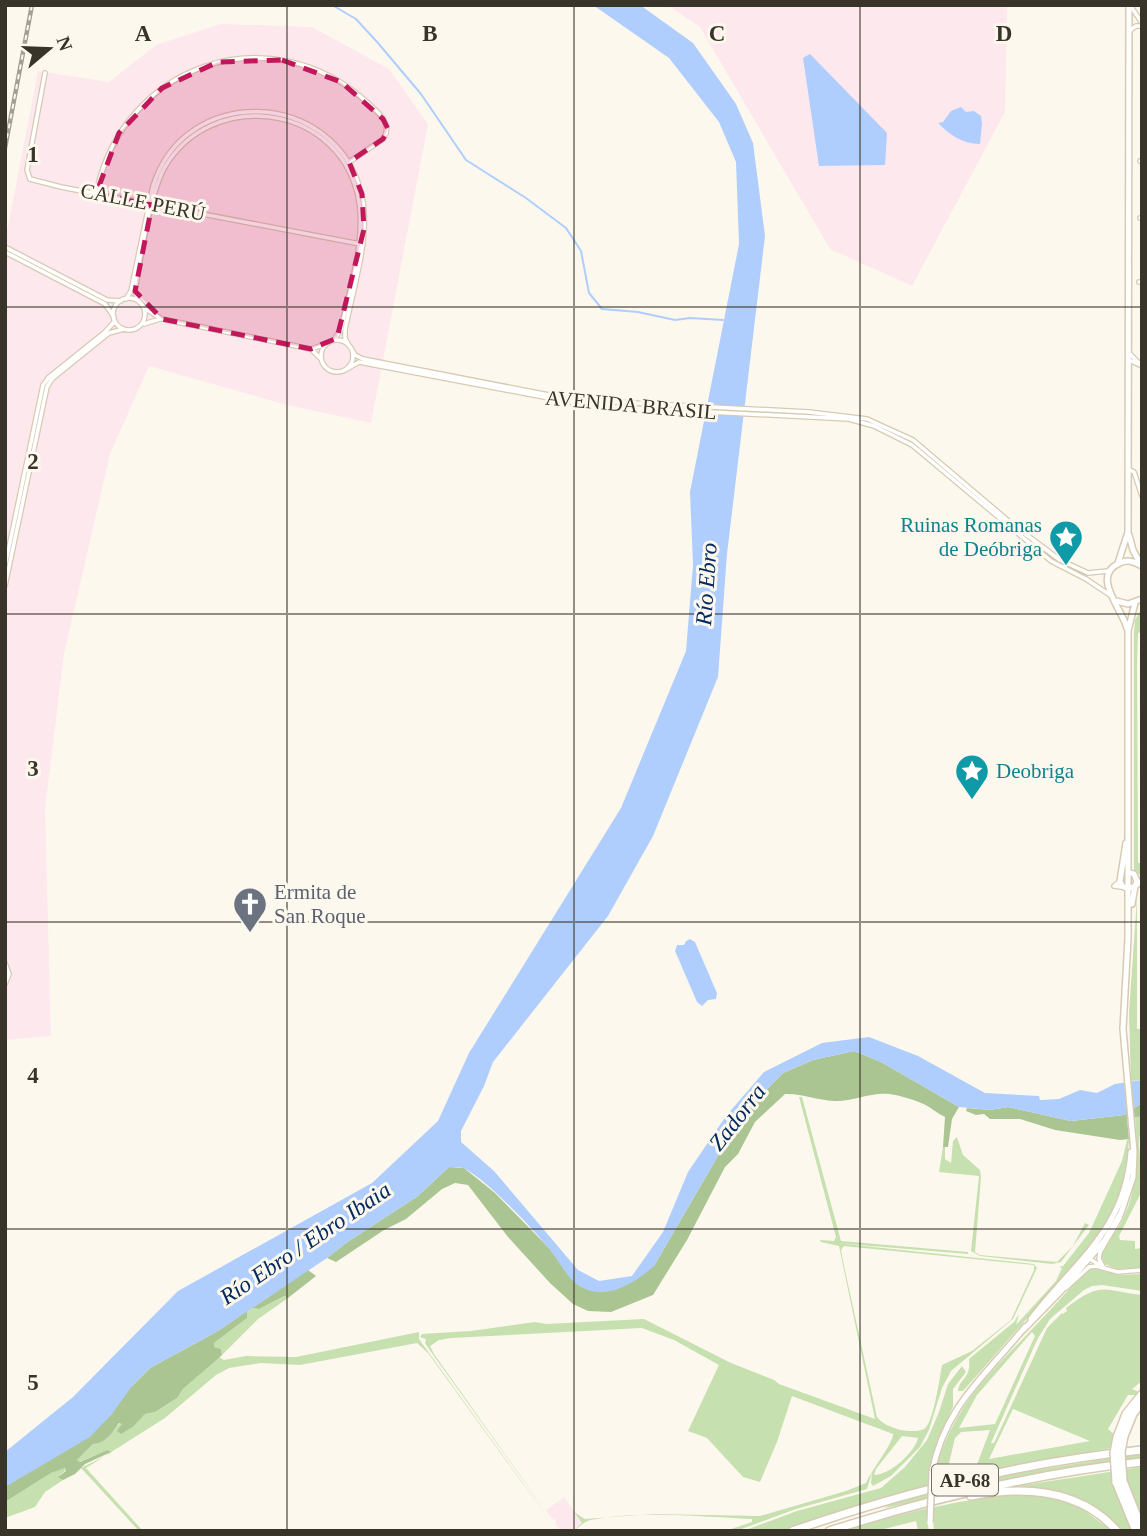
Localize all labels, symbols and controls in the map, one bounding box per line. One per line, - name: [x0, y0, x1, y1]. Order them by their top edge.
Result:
- north arrow: [14, 14, 84, 84]
- text: A: [135, 21, 152, 46]
- text: B: [422, 21, 438, 46]
- text: C: [709, 21, 725, 46]
- text: D: [996, 21, 1012, 46]
- text: N: [52, 34, 77, 54]
- text: 1: [27, 142, 39, 167]
- street label: CALLE PERÚ: [79, 178, 207, 226]
- street label: AVENIDA BRASIL: [544, 386, 718, 424]
- text: 2: [27, 449, 39, 474]
- place label: Ruinas Romanas de Deóbriga: [900, 513, 1043, 561]
- place icon: Ruinas Romanas de Deóbriga: [1047, 518, 1085, 567]
- water label: Río Ebro: [691, 542, 722, 627]
- place icon: Deobriga: [953, 752, 991, 801]
- text: 3: [27, 756, 39, 781]
- place label: Deobriga: [996, 759, 1075, 783]
- place label: Ermita de San Roque: [274, 880, 366, 928]
- church icon: Ermita de San Roque: [231, 885, 269, 934]
- text: 4: [27, 1063, 39, 1088]
- water label: Zadorra: [704, 1079, 771, 1155]
- water label: Río Ebro / Ebro Ibaia: [214, 1177, 395, 1310]
- text: 5: [27, 1370, 39, 1395]
- road number: AP-68: [932, 1464, 998, 1496]

